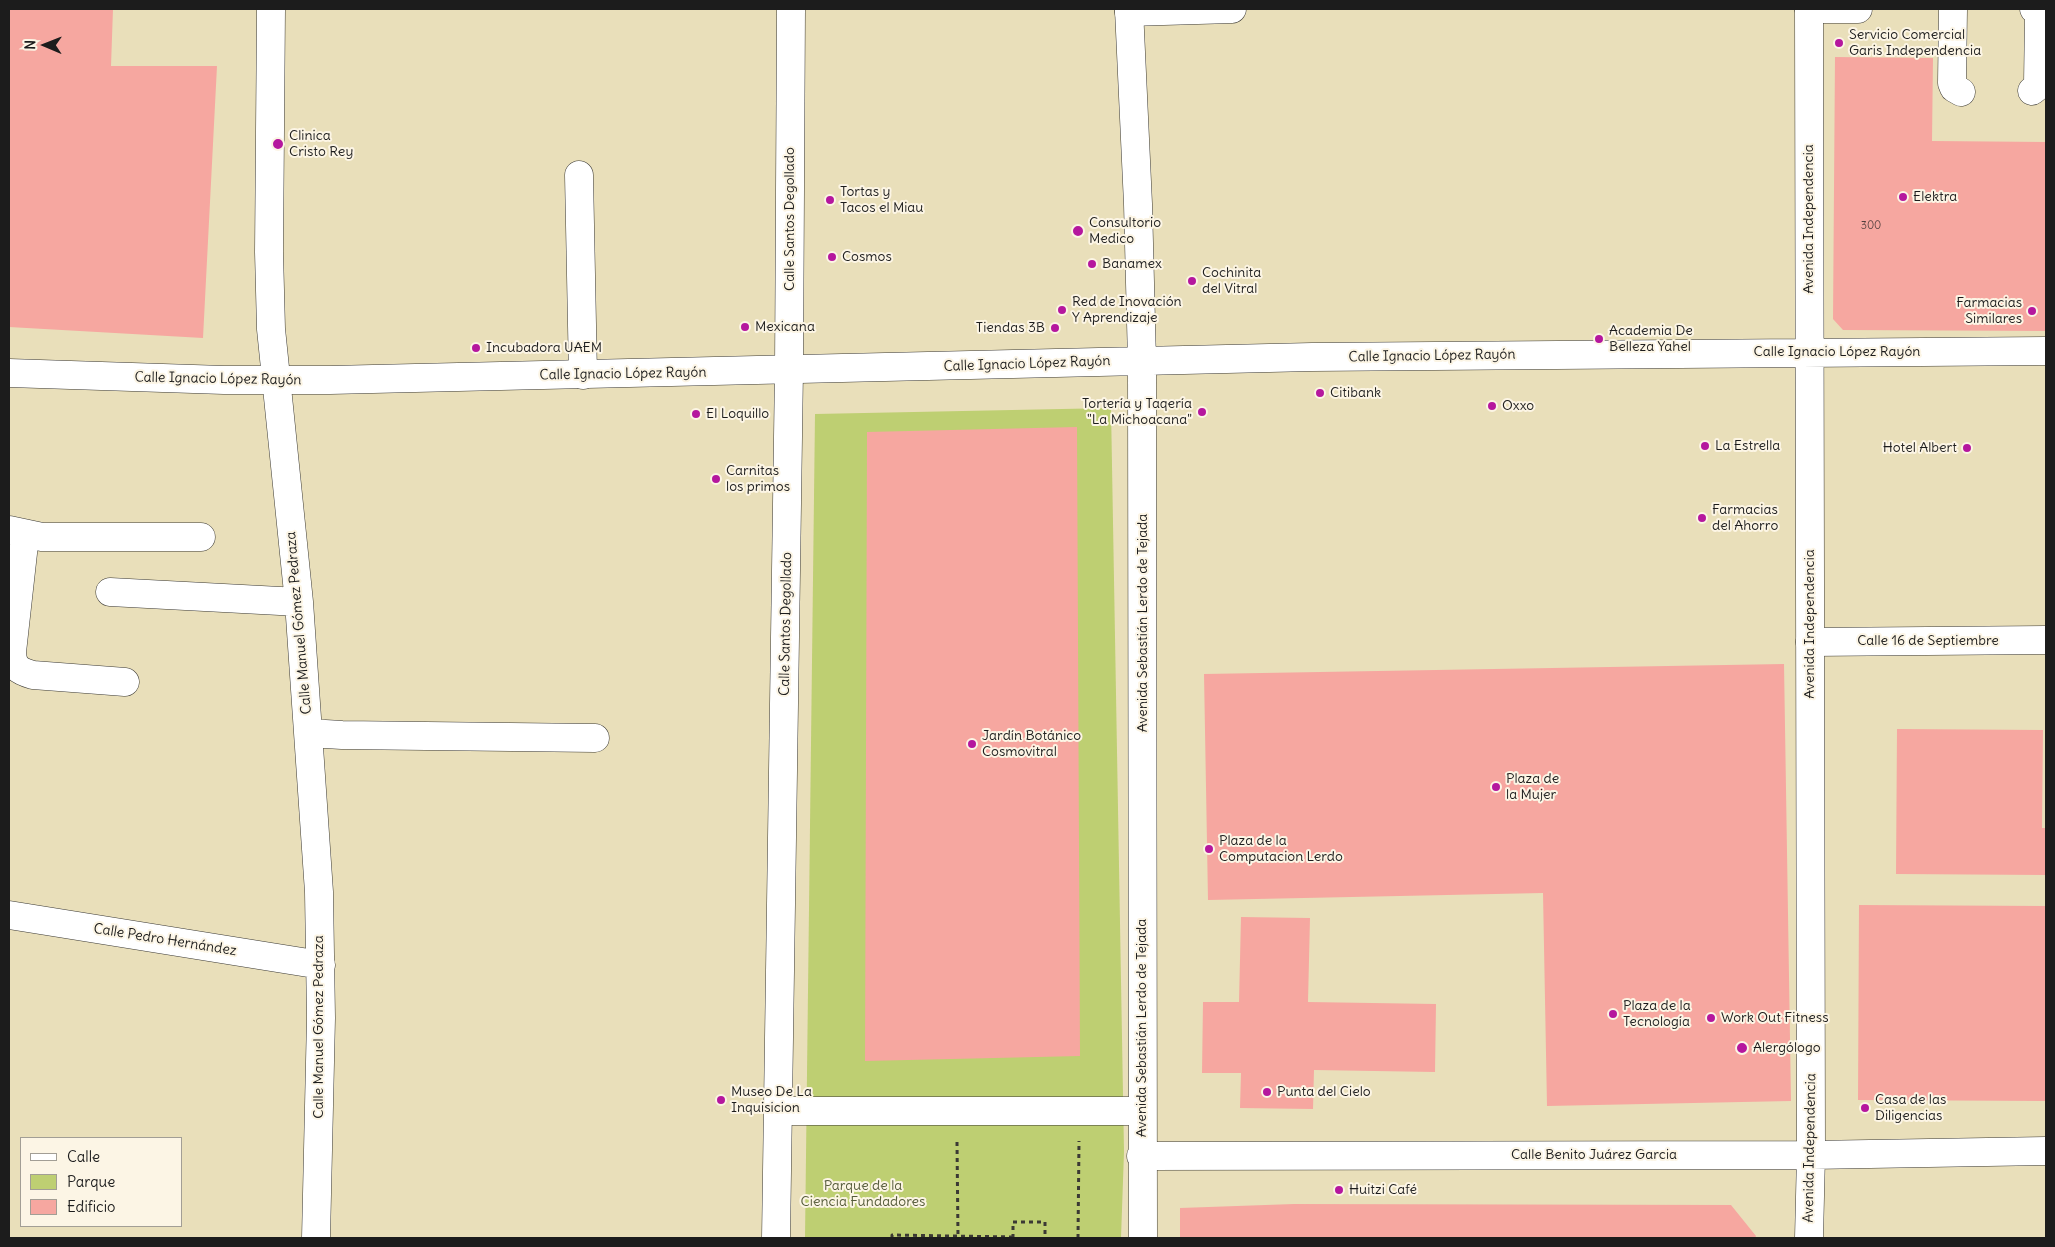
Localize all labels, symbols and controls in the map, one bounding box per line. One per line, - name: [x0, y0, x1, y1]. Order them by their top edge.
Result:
- north arrow: [20, 20, 70, 70]
- place label: Servicio Comercial Garis Independencia: [1849, 27, 1981, 59]
- marker: Servicio Comercial Garis Independencia: [1833, 37, 1845, 49]
- text: N: [21, 40, 39, 50]
- place label: Clinica Cristo Rey: [289, 128, 353, 160]
- marker: Clinica Cristo Rey: [271, 137, 285, 151]
- street label: Avenida Independencia: [1801, 144, 1817, 294]
- street label: Calle Santos Degollado: [782, 147, 798, 291]
- place label: Tortas y Tacos el Miau: [840, 184, 923, 216]
- place label: Elektra: [1913, 189, 1957, 205]
- marker: Elektra: [1897, 191, 1909, 203]
- marker: Tortas y Tacos el Miau: [824, 194, 836, 206]
- place label: Consultorio Medico: [1089, 215, 1161, 248]
- house number: 300: [1861, 219, 1881, 233]
- marker: Consultorio Medico: [1071, 224, 1085, 238]
- place label: Cosmos: [842, 249, 892, 265]
- marker: Cosmos: [826, 251, 838, 263]
- place label: Banamex: [1102, 256, 1162, 272]
- marker: Banamex: [1086, 258, 1098, 270]
- place label: Cochinita del Vitral: [1202, 265, 1261, 298]
- marker: Cochinita del Vitral: [1186, 275, 1198, 287]
- place label: Red de Inovación Y Aprendizaje: [1072, 294, 1182, 326]
- place label: Farmacias Similares: [1956, 295, 2022, 328]
- marker: Red de Inovación Y Aprendizaje: [1056, 304, 1068, 316]
- marker: Farmacias Similares: [2026, 305, 2038, 317]
- place label: Mexicana: [755, 319, 815, 335]
- place label: Tiendas 3B: [976, 320, 1045, 336]
- marker: Mexicana: [739, 321, 751, 333]
- marker: Tiendas 3B: [1049, 322, 1061, 334]
- place label: Academia De Belleza Yahel: [1609, 323, 1693, 356]
- marker: Academia De Belleza Yahel: [1593, 333, 1605, 345]
- place label: Incubadora UAEM: [486, 340, 602, 356]
- marker: Incubadora UAEM: [470, 342, 482, 354]
- street label: Calle Ignacio López Rayón: [1754, 344, 1920, 360]
- street label: Calle Ignacio López Rayón: [1348, 346, 1516, 366]
- street label: Calle Ignacio López Rayón: [943, 353, 1111, 375]
- street label: Calle Ignacio López Rayón: [539, 364, 707, 384]
- street label: Calle Ignacio López Rayón: [134, 369, 302, 389]
- place label: Citibank: [1330, 385, 1381, 401]
- marker: Citibank: [1314, 387, 1326, 399]
- place label: Tortería y Taqería "La Michoacana": [1082, 396, 1192, 428]
- place label: Oxxo: [1502, 398, 1534, 414]
- marker: Oxxo: [1486, 400, 1498, 412]
- place label: El Loquillo: [706, 406, 769, 422]
- marker: Tortería y Taqería "La Michoacana": [1196, 406, 1208, 418]
- marker: El Loquillo: [690, 408, 702, 420]
- place label: La Estrella: [1715, 438, 1780, 454]
- marker: La Estrella: [1699, 440, 1711, 452]
- place label: Hotel Albert: [1883, 440, 1957, 456]
- marker: Hotel Albert: [1961, 442, 1973, 454]
- place label: Carnitas los primos: [726, 463, 790, 496]
- marker: Carnitas los primos: [710, 473, 722, 485]
- place label: Farmacias del Ahorro: [1712, 502, 1778, 534]
- marker: Farmacias del Ahorro: [1696, 512, 1708, 524]
- street label: Avenida Sebastián Lerdo de Tejada: [1135, 514, 1151, 732]
- street label: Calle Manuel Gómez Pedraza: [283, 531, 315, 715]
- street label: Avenida Independencia: [1802, 549, 1818, 699]
- street label: Calle Santos Degollado: [776, 552, 796, 696]
- street label: Calle 16 de Septiembre: [1857, 633, 1999, 649]
- place label: Jardín Botánico Cosmovitral: [982, 728, 1081, 760]
- marker: Jardín Botánico Cosmovitral: [966, 738, 978, 750]
- place label: Plaza de la Mujer: [1506, 771, 1559, 804]
- marker: Plaza de la Mujer: [1490, 781, 1502, 793]
- place label: Plaza de la Computacion Lerdo: [1219, 833, 1343, 866]
- marker: Plaza de la Computacion Lerdo: [1203, 843, 1215, 855]
- street label: Avenida Sebastián Lerdo de Tejada: [1134, 919, 1150, 1137]
- street label: Calle Pedro Hernández: [92, 920, 238, 960]
- street label: Calle Manuel Gómez Pedraza: [311, 935, 327, 1119]
- place label: Plaza de la Tecnología: [1623, 998, 1691, 1030]
- marker: Plaza de la Tecnología: [1607, 1008, 1619, 1020]
- place label: Work Out Fitness: [1721, 1010, 1829, 1026]
- marker: Work Out Fitness: [1705, 1012, 1717, 1024]
- place label: Alergólogo: [1753, 1040, 1821, 1056]
- marker: Alergólogo: [1735, 1041, 1749, 1055]
- street label: Avenida Independencia: [1800, 1073, 1820, 1223]
- place label: Museo De La Inquisicion: [731, 1084, 812, 1116]
- place label: Punta del Cielo: [1277, 1084, 1371, 1100]
- marker: Punta del Cielo: [1261, 1086, 1273, 1098]
- place label: Casa de las Diligencias: [1875, 1092, 1946, 1124]
- marker: Museo De La Inquisicion: [715, 1094, 727, 1106]
- marker: Casa de las Diligencias: [1859, 1102, 1871, 1114]
- legend: [20, 1137, 182, 1227]
- text: Calle: [67, 1147, 100, 1166]
- street label: Calle Benito Juárez Garcia: [1511, 1147, 1677, 1163]
- text: Parque: [67, 1172, 115, 1191]
- park label: Parque de la Ciencia Fundadores: [801, 1178, 925, 1210]
- place label: Huitzi Café: [1349, 1182, 1417, 1198]
- marker: Huitzi Café: [1333, 1184, 1345, 1196]
- text: Edificio: [67, 1197, 115, 1216]

